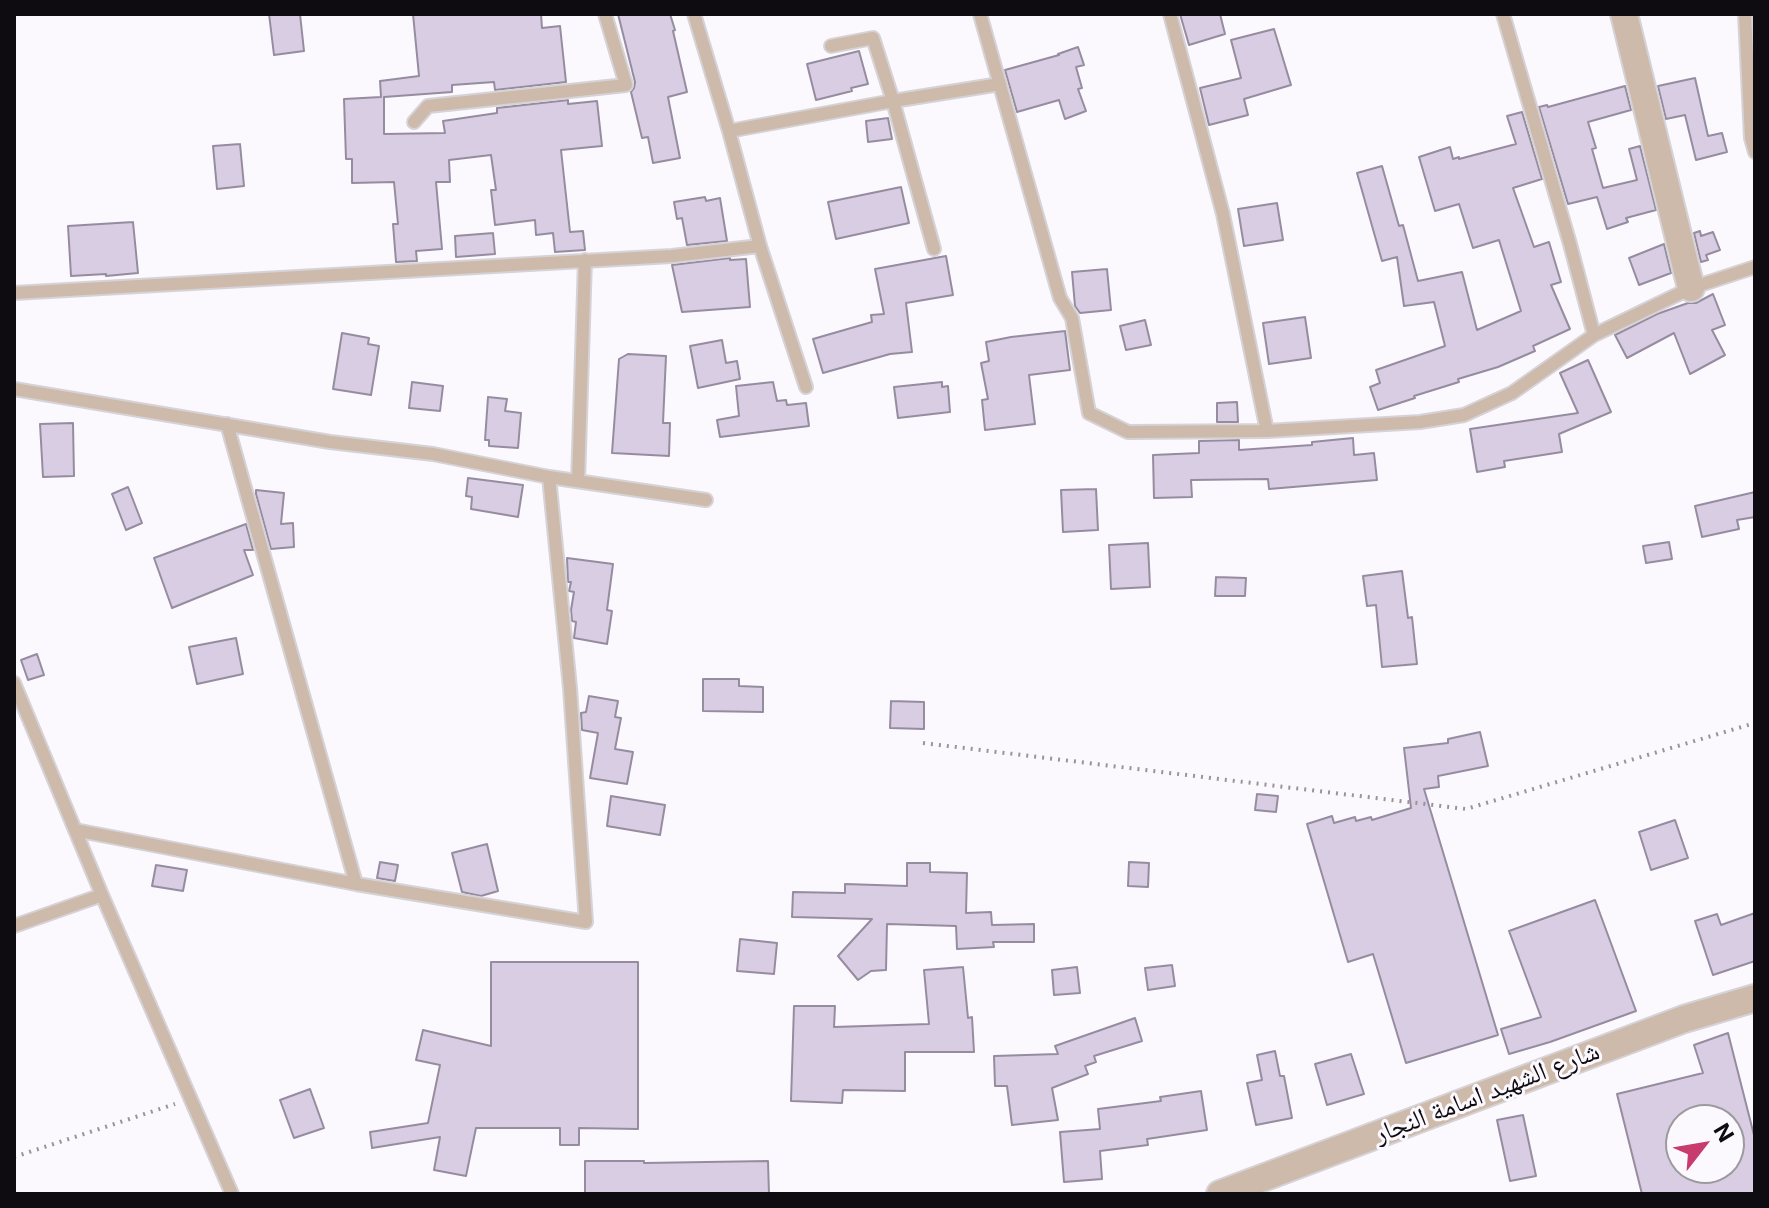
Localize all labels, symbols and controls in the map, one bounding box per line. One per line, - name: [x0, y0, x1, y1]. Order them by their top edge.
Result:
- street label: شارع الشهيد اسامة النجار: [1370, 1036, 1604, 1150]
- north arrow: [1665, 1104, 1745, 1184]
- text: N: [1708, 1119, 1739, 1147]

